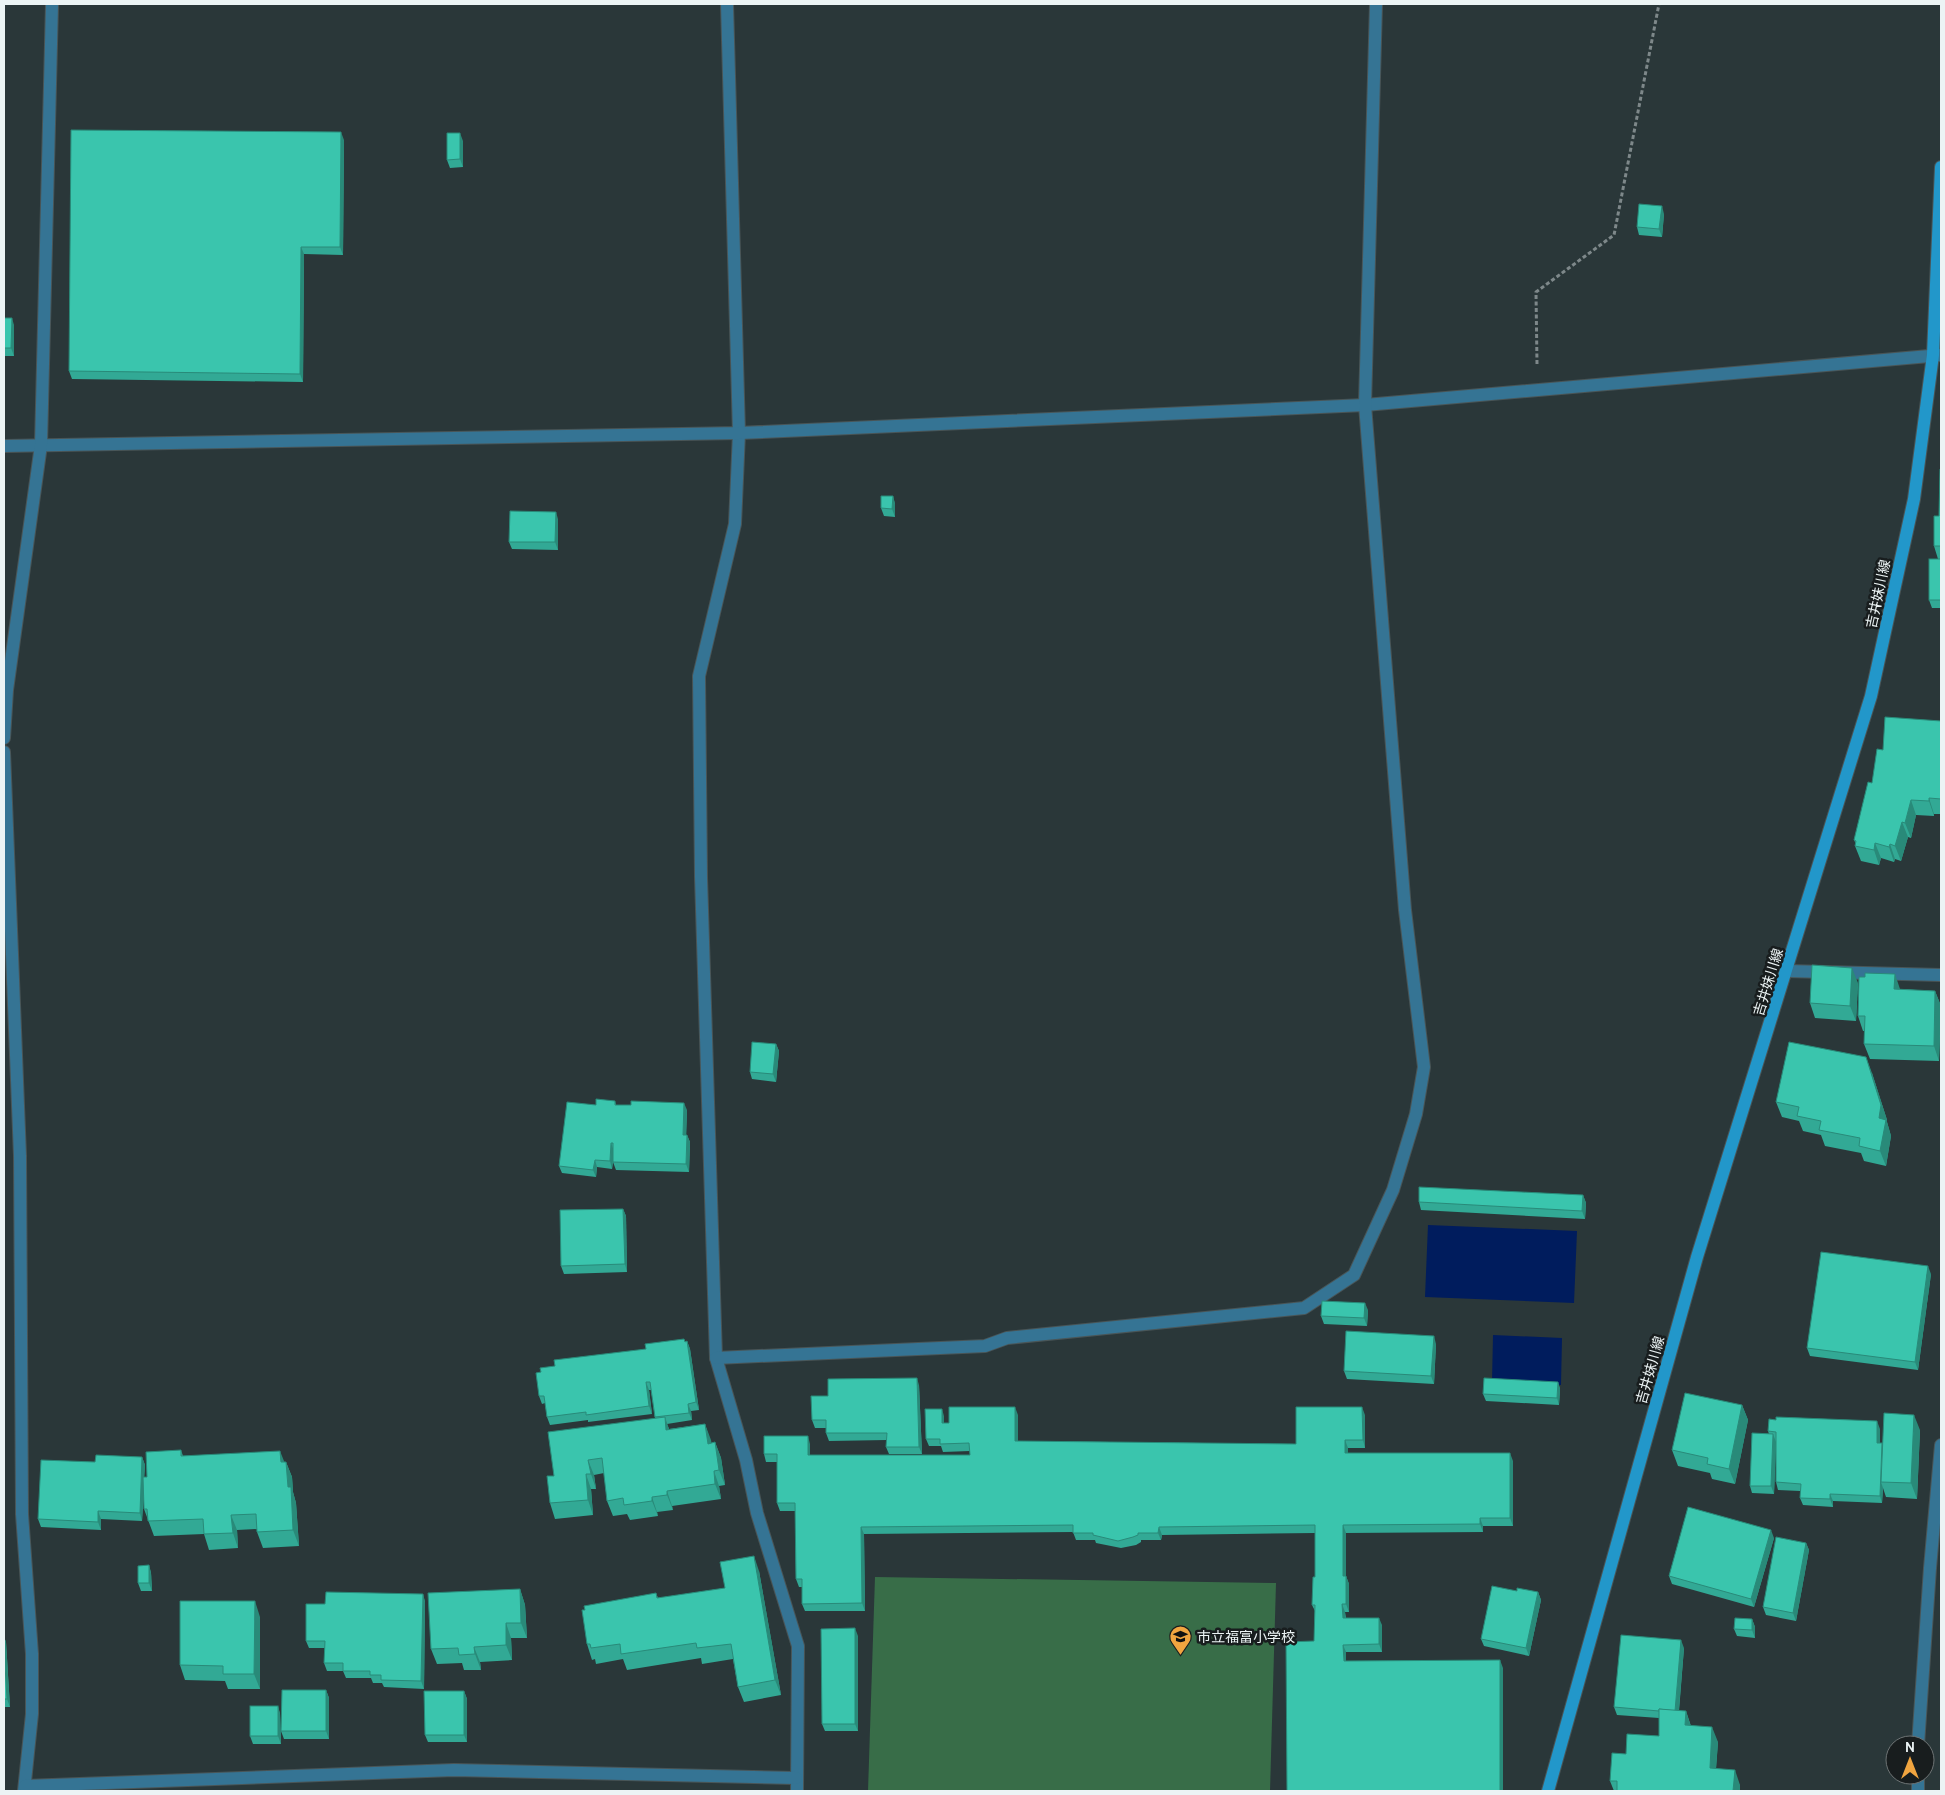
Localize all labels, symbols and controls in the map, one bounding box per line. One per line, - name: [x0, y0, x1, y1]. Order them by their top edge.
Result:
- street label: 吉井妹川線: [1862, 558, 1894, 630]
- street label: 吉井妹川線: [1749, 946, 1787, 1018]
- street label: 吉井妹川線: [1632, 1334, 1668, 1406]
- school or university icon: 市立福富小学校: [1169, 1625, 1193, 1656]
- place label: 市立福富小学校: [1197, 1628, 1295, 1646]
- north arrow: [1885, 1735, 1935, 1785]
- text: N: [1905, 1738, 1915, 1756]

